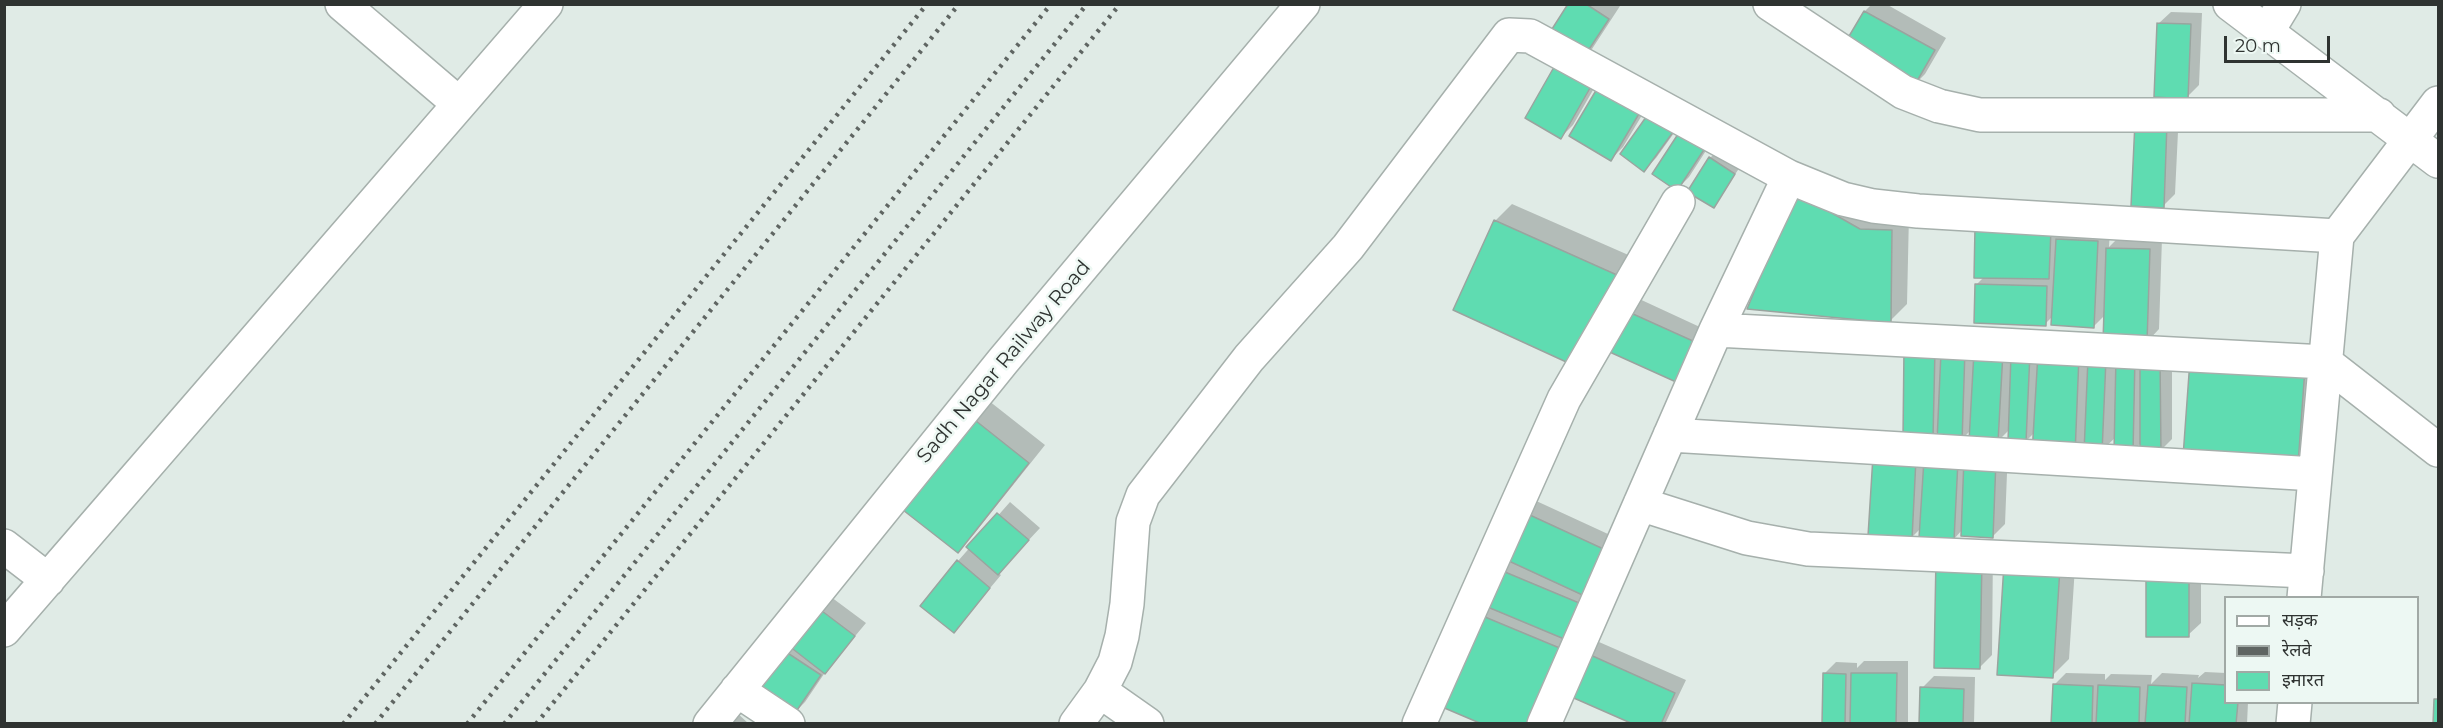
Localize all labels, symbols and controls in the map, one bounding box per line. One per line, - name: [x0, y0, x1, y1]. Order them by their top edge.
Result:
- scale bar: [2227, 24, 2334, 62]
- text: 20 m: [2235, 35, 2281, 57]
- street label: Sadh Nagar Railway Road: [912, 256, 1096, 468]
- legend: [2224, 596, 2419, 704]
- text: सड़क: [2282, 609, 2318, 631]
- text: रेलवे: [2282, 639, 2312, 661]
- text: इमारत: [2282, 669, 2324, 691]

